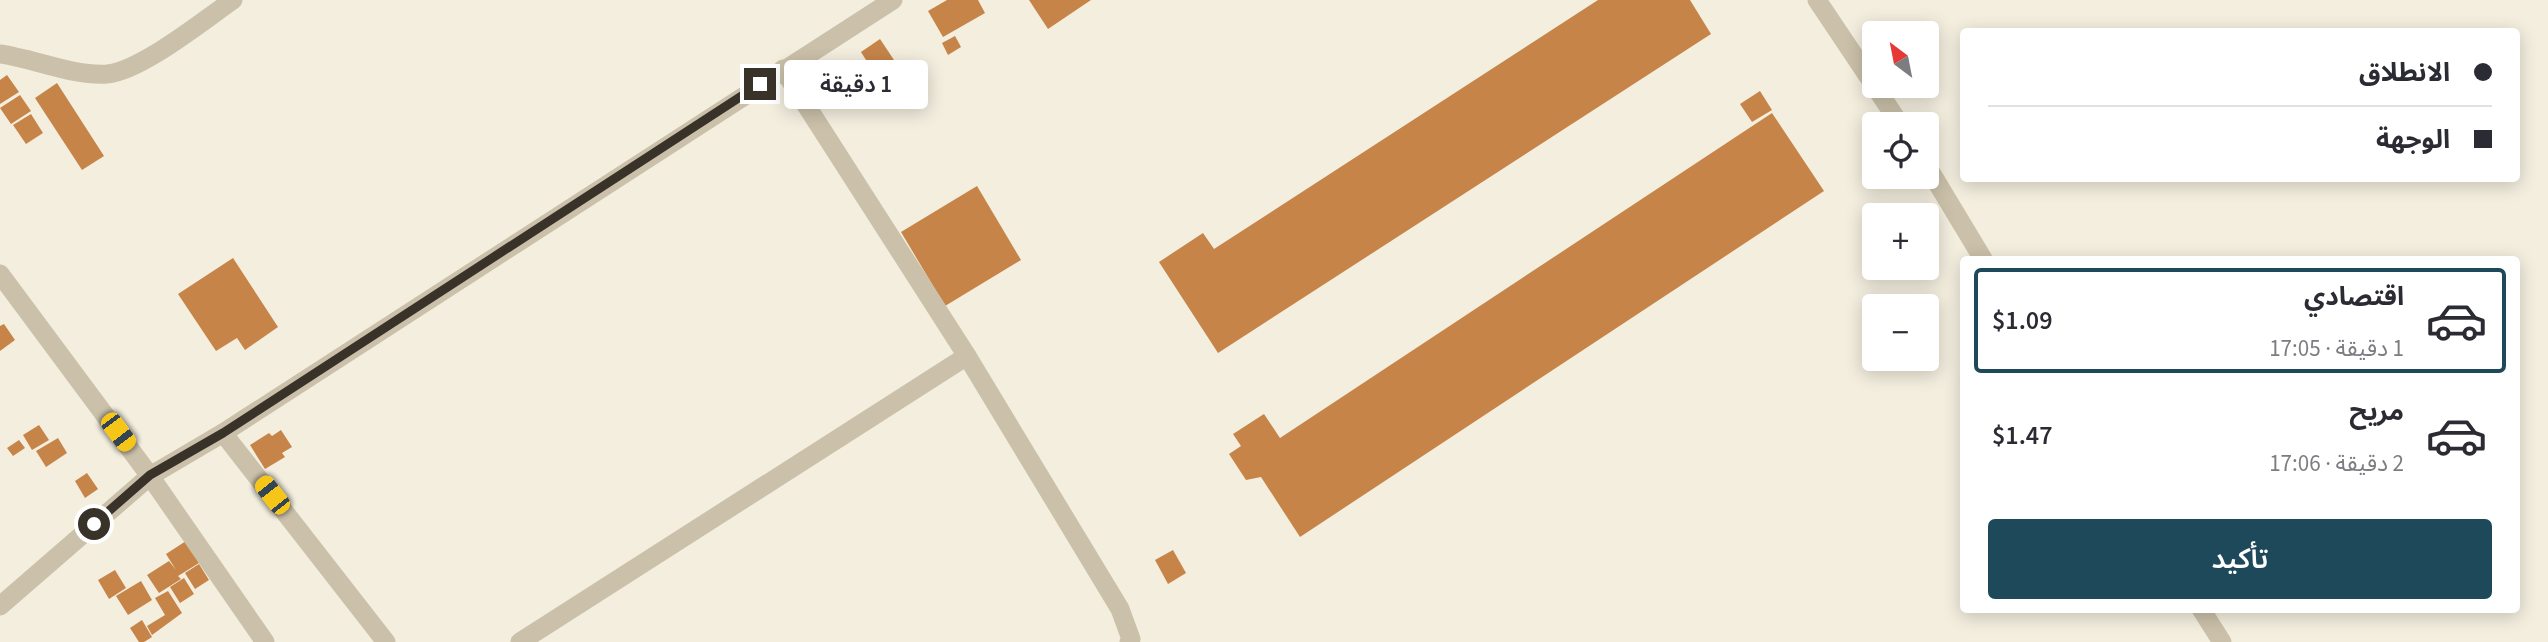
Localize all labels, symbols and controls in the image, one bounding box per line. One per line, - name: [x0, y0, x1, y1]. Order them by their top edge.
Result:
- north arrow: [1862, 21, 1939, 98]
- map controls: [1862, 21, 1939, 371]
- text: الانطلاق: [2359, 54, 2450, 91]
- callout: 1 دقيقة: [784, 60, 928, 108]
- route end: [744, 68, 776, 100]
- text: 1 دقيقة: [820, 68, 892, 101]
- button: locate: [1862, 112, 1939, 189]
- text: الوجهة: [2376, 121, 2450, 158]
- button: +: [1862, 203, 1939, 280]
- text: اقتصادي: [2304, 278, 2404, 315]
- icon: car: [2425, 289, 2488, 352]
- button: −: [1862, 294, 1939, 371]
- text: $1.09: [1992, 302, 2053, 339]
- text: 1 دقيقة · 17:05: [2269, 332, 2404, 365]
- text: مريح: [2349, 393, 2404, 430]
- icon: car: [2425, 404, 2488, 467]
- car: [97, 409, 140, 455]
- text: $1.47: [1992, 417, 2053, 454]
- text: 2 دقيقة · 17:06: [2269, 447, 2404, 480]
- car: [251, 472, 294, 518]
- route start: [78, 508, 110, 540]
- button: تأكيد: [1988, 519, 2492, 599]

